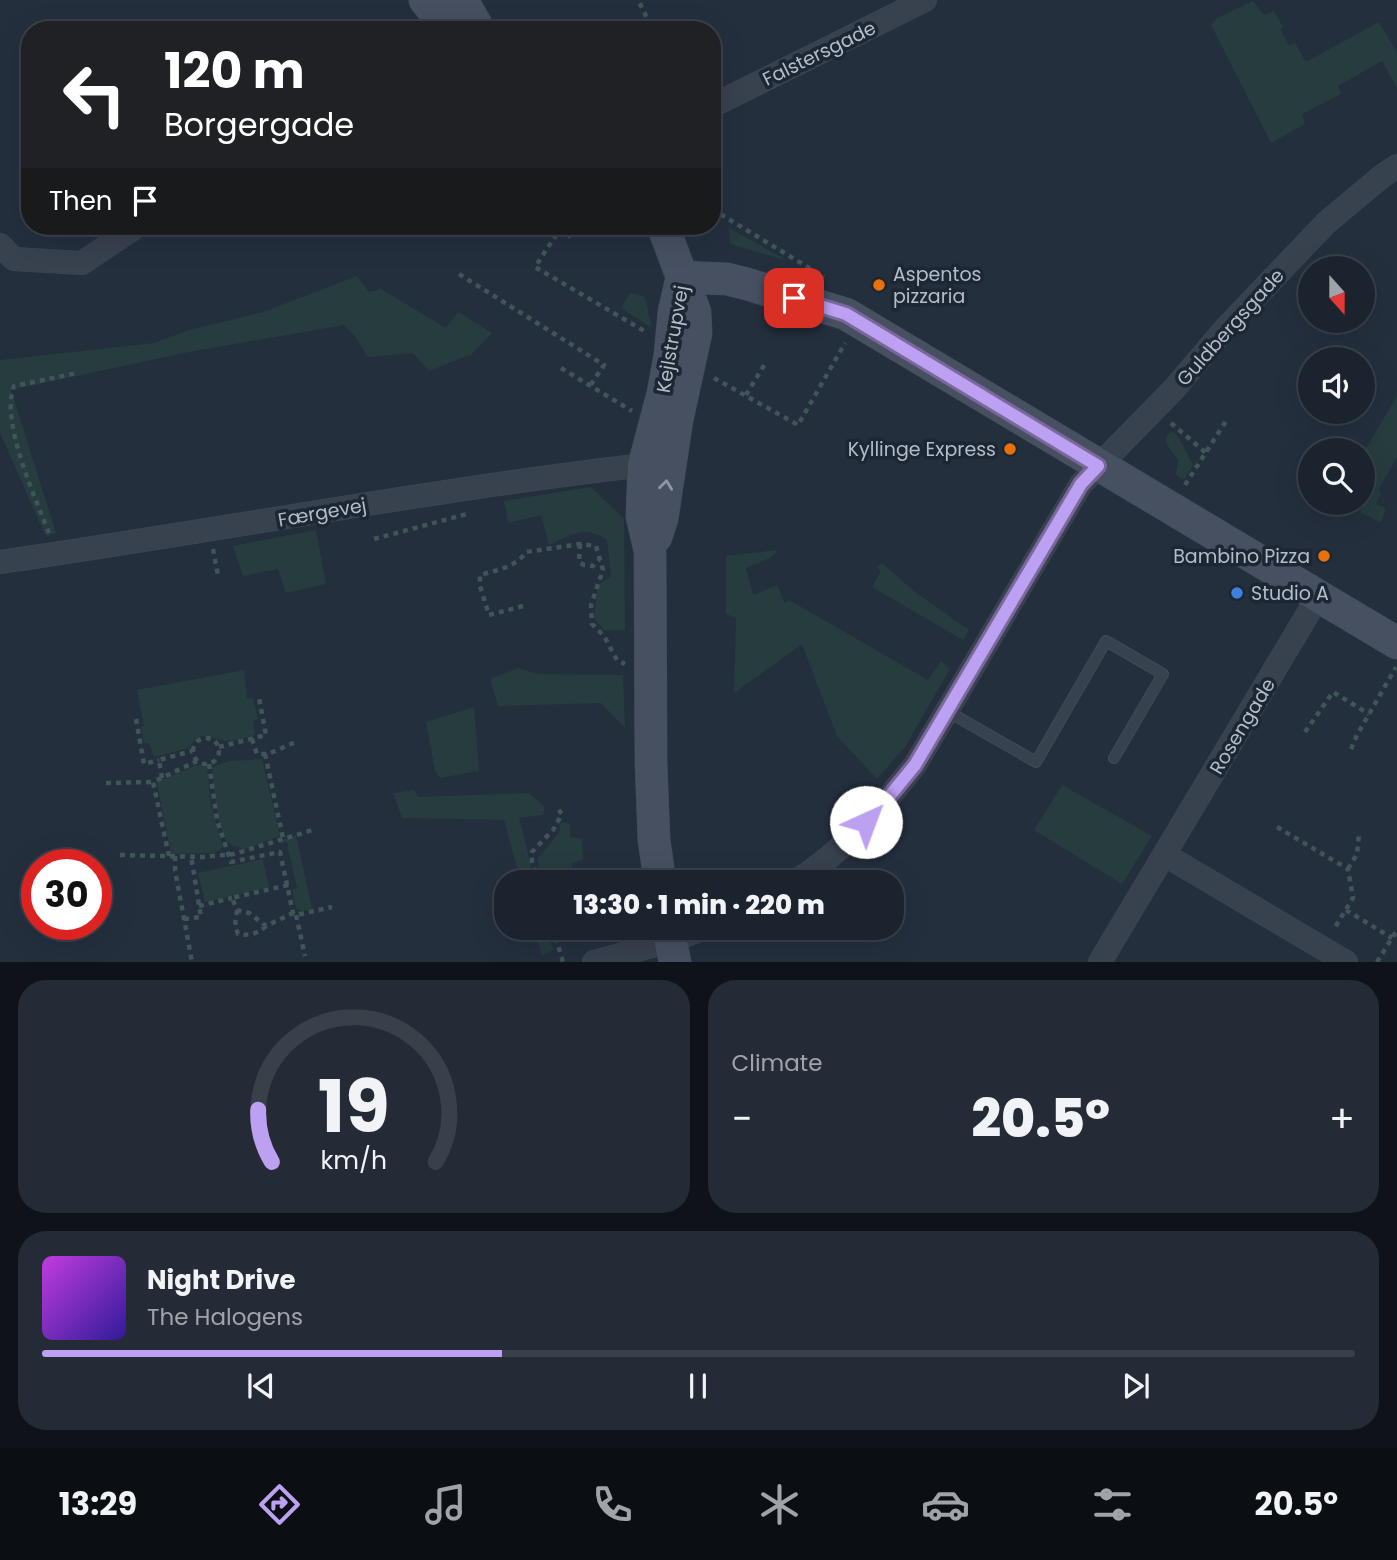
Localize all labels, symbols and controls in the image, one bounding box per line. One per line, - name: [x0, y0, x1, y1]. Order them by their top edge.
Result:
- street label: Falstersgade: [758, 14, 880, 93]
- text: 120 m: [164, 37, 305, 105]
- icon: left: [49, 49, 140, 140]
- text: Borgergade: [164, 102, 354, 147]
- icon: arrive: [126, 182, 164, 220]
- text: Then: [49, 183, 112, 219]
- north arrow: [1298, 256, 1376, 332]
- map controls: [1298, 256, 1375, 515]
- place label: Aspentos pizzaria: [893, 261, 982, 310]
- street label: Guldbergsgade: [1170, 263, 1290, 392]
- pin: [764, 268, 824, 328]
- marker: Aspentos pizzaria: [871, 277, 887, 293]
- icon: arrive: [775, 279, 813, 317]
- street label: Kejlstrupvej: [650, 283, 695, 395]
- button: sound: [1298, 347, 1375, 424]
- place label: Kyllinge Express: [848, 436, 996, 463]
- button: search: [1298, 438, 1375, 515]
- marker: Kyllinge Express: [1002, 441, 1018, 457]
- one-way arrow: [659, 479, 674, 491]
- street label: Færgevej: [276, 491, 368, 534]
- place label: Bambino Pizza: [1173, 543, 1310, 570]
- marker: Bambino Pizza: [1316, 548, 1332, 564]
- place label: Studio A: [1251, 580, 1329, 607]
- marker: Studio A: [1229, 585, 1245, 601]
- street label: Rosengade: [1203, 673, 1282, 779]
- position arrow: [829, 785, 903, 859]
- speed limit sign: 30: [21, 849, 112, 940]
- text: 13:30 · 1 min · 220 m: [573, 887, 825, 923]
- text: Climate: [732, 1047, 822, 1079]
- text: 19: [318, 1057, 390, 1158]
- text: 20.5°: [972, 1082, 1110, 1155]
- text: −: [732, 1092, 752, 1145]
- text: +: [1329, 1092, 1355, 1145]
- text: km/h: [320, 1143, 387, 1178]
- text: Night Drive: [147, 1262, 295, 1298]
- text: The Halogens: [147, 1301, 303, 1333]
- icon: previous: [242, 1367, 280, 1405]
- icon: pause: [679, 1367, 717, 1405]
- icon: next: [1117, 1367, 1155, 1405]
- icon: directions: [255, 1480, 304, 1529]
- icon: music: [421, 1480, 470, 1529]
- icon: phone: [588, 1480, 637, 1529]
- icon: climate: [755, 1480, 804, 1529]
- icon: car: [921, 1480, 970, 1529]
- icon: filters: [1088, 1480, 1137, 1529]
- text: 13:29: [59, 1481, 137, 1526]
- text: 20.5°: [1254, 1481, 1338, 1526]

